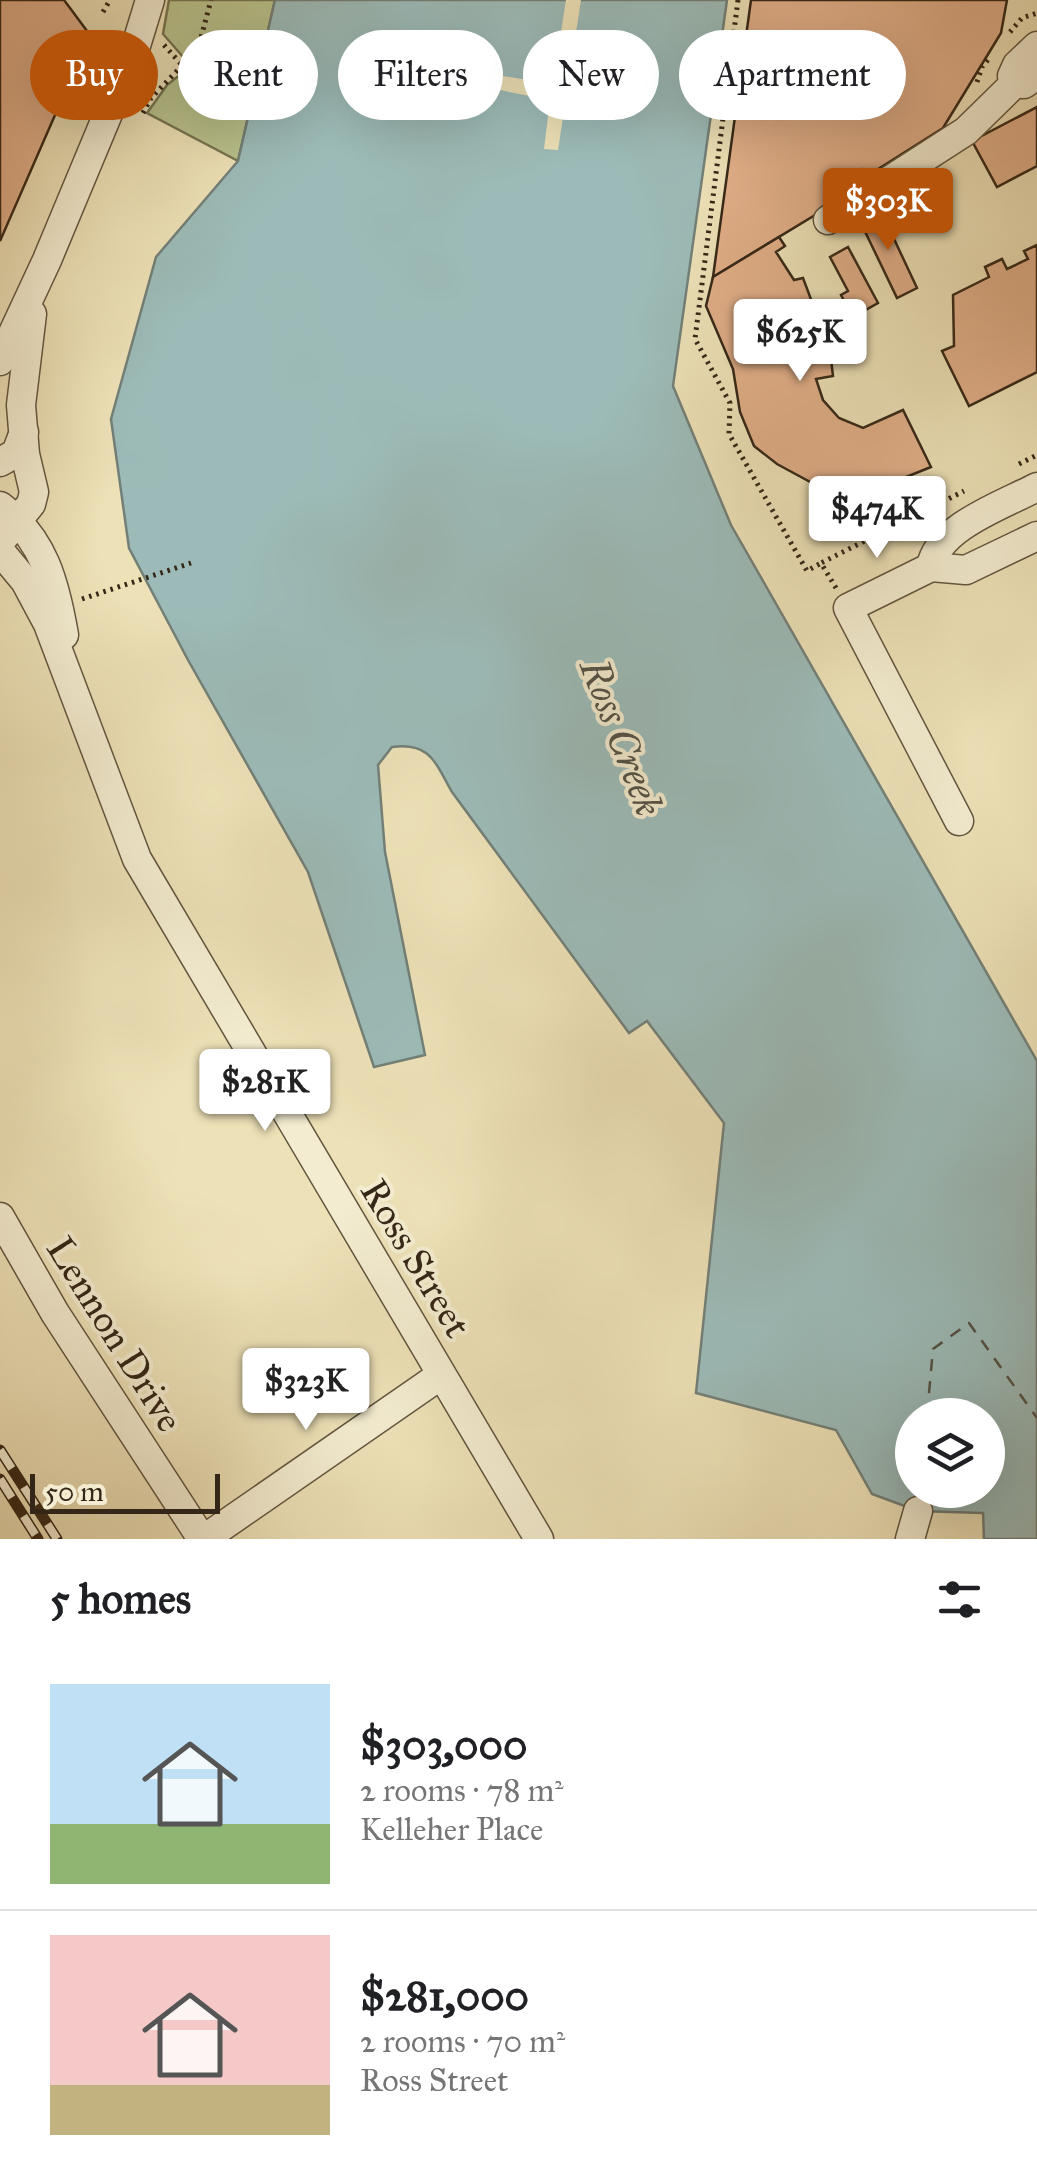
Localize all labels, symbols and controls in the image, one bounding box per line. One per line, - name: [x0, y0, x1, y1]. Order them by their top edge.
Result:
- chip: Buy: [30, 30, 158, 120]
- chip: Rent: [178, 30, 318, 120]
- chip: Filters: [338, 30, 503, 120]
- chip: New: [523, 30, 659, 120]
- chip: Apartment: [679, 30, 906, 120]
- pin: $303K: [818, 168, 958, 253]
- text: $303K: [845, 181, 931, 220]
- pin: $625K: [730, 299, 870, 384]
- text: $625K: [756, 312, 844, 351]
- pin: $474K: [807, 476, 947, 561]
- text: $474K: [831, 489, 923, 528]
- water label: Ross Creek: [568, 650, 674, 823]
- pin: $281K: [195, 1049, 335, 1134]
- text: $281K: [221, 1062, 309, 1101]
- street label: Ross Street: [351, 1171, 481, 1345]
- street label: Lennon Drive: [37, 1228, 193, 1440]
- pin: $323K: [236, 1348, 376, 1433]
- text: $323K: [264, 1361, 348, 1400]
- map controls: [895, 1398, 1005, 1508]
- button: layers: [895, 1398, 1005, 1508]
- scale bar: [30, 1469, 220, 1514]
- text: 50 m: [45, 1474, 104, 1509]
- icon: filters: [932, 1572, 987, 1627]
- text: 5 homes: [50, 1573, 191, 1625]
- text: $303,000: [360, 1719, 527, 1771]
- icon: home: [130, 1724, 250, 1844]
- text: 2 rooms · 78 m²: [360, 1771, 564, 1810]
- text: Kelleher Place: [360, 1810, 543, 1849]
- text: $281,000: [360, 1970, 529, 2022]
- icon: home: [130, 1975, 250, 2095]
- text: 2 rooms · 70 m²: [360, 2022, 565, 2061]
- text: Ross Street: [360, 2061, 508, 2100]

